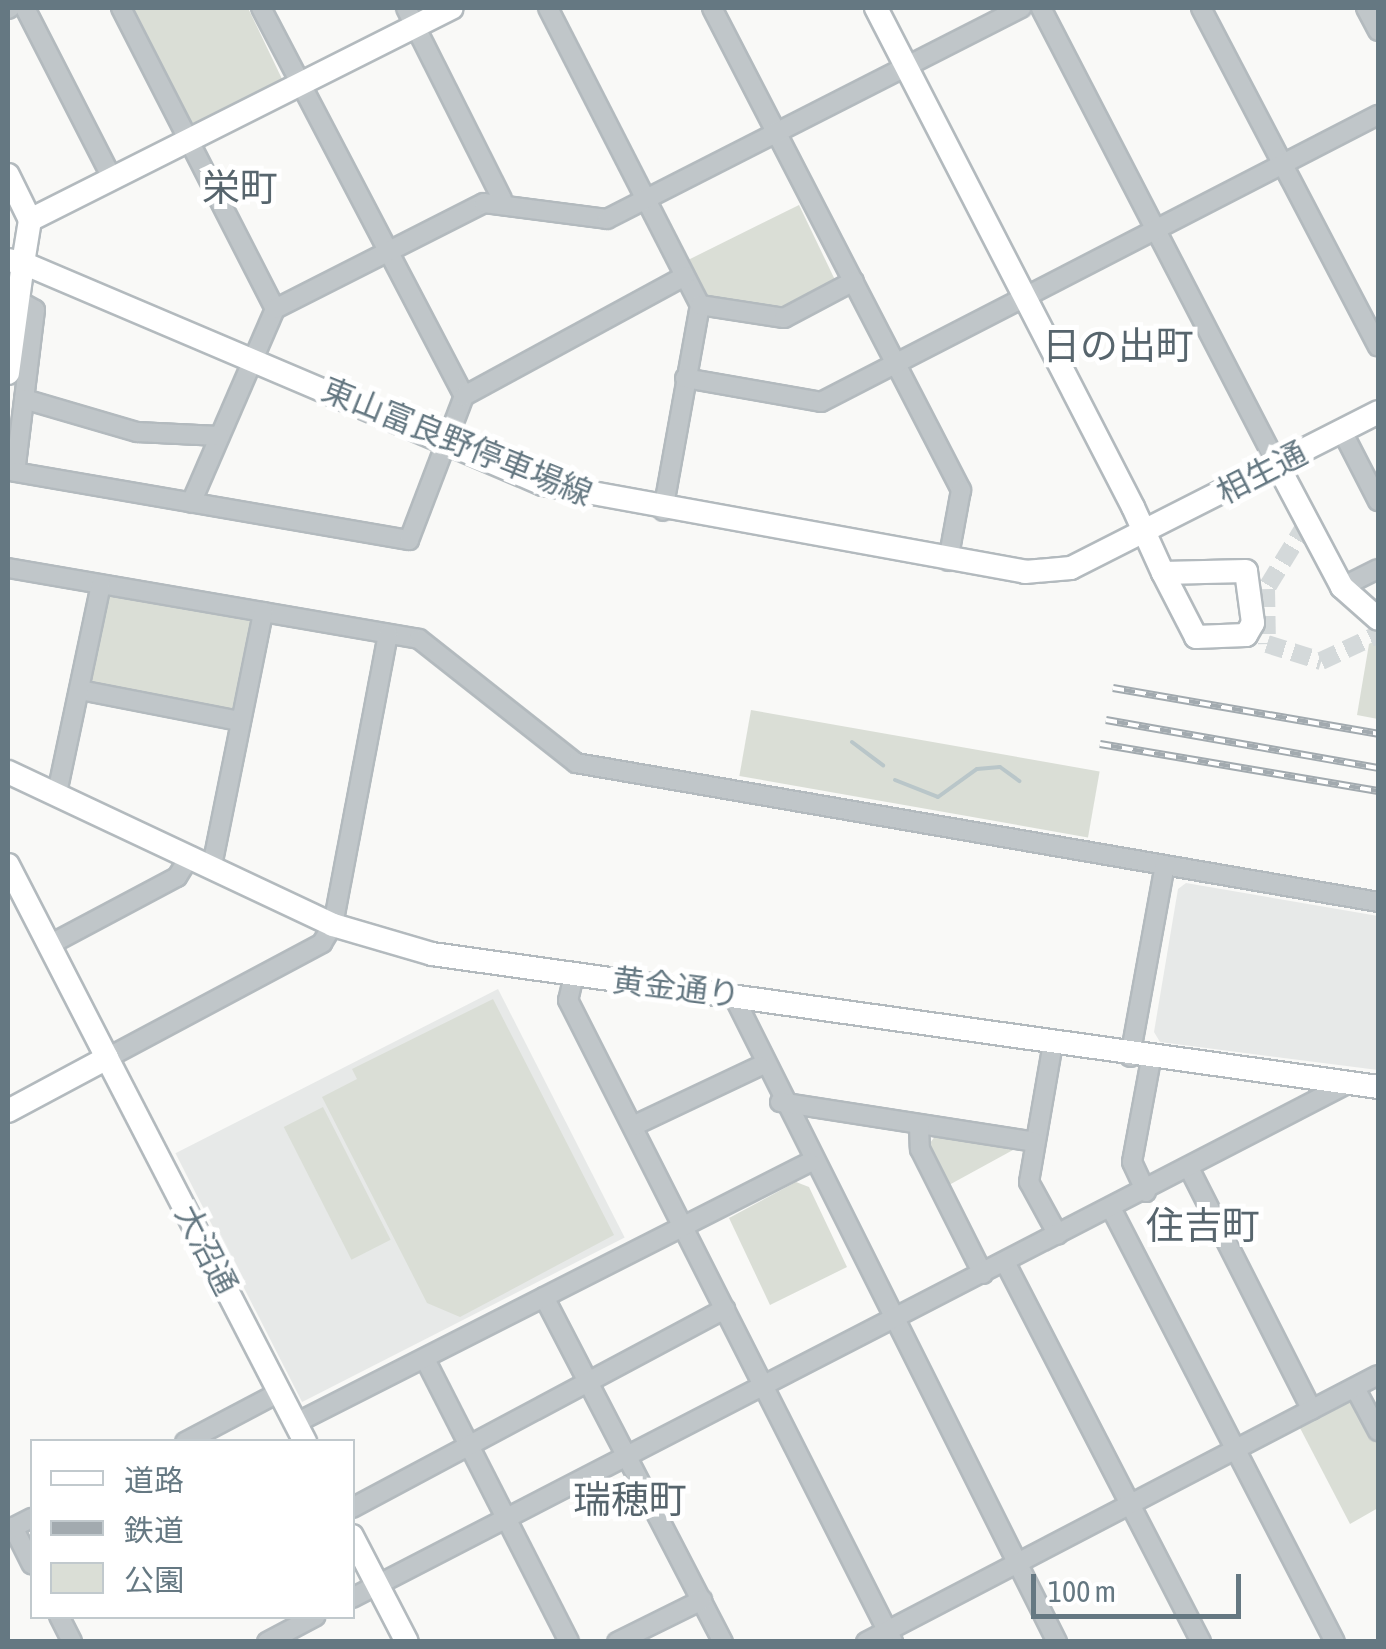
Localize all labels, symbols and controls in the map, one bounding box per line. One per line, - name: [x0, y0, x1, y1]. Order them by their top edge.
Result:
- district label: 栄町: [202, 165, 278, 211]
- district label: 日の出町: [1042, 323, 1194, 369]
- street label: 東山富良野停車場線: [316, 370, 598, 514]
- street label: 相生通: [1211, 434, 1313, 512]
- street label: 黄金通り: [610, 961, 742, 1015]
- street label: 大沼通: [167, 1199, 245, 1301]
- district label: 住吉町: [1146, 1203, 1260, 1249]
- legend: [30, 1439, 355, 1619]
- text: 道路: [124, 1463, 184, 1497]
- district label: 瑞穂町: [573, 1477, 687, 1523]
- text: 鉄道: [124, 1513, 184, 1547]
- scale bar: [1036, 1554, 1246, 1616]
- text: 公園: [124, 1563, 184, 1597]
- text: 100 m: [1048, 1574, 1116, 1608]

